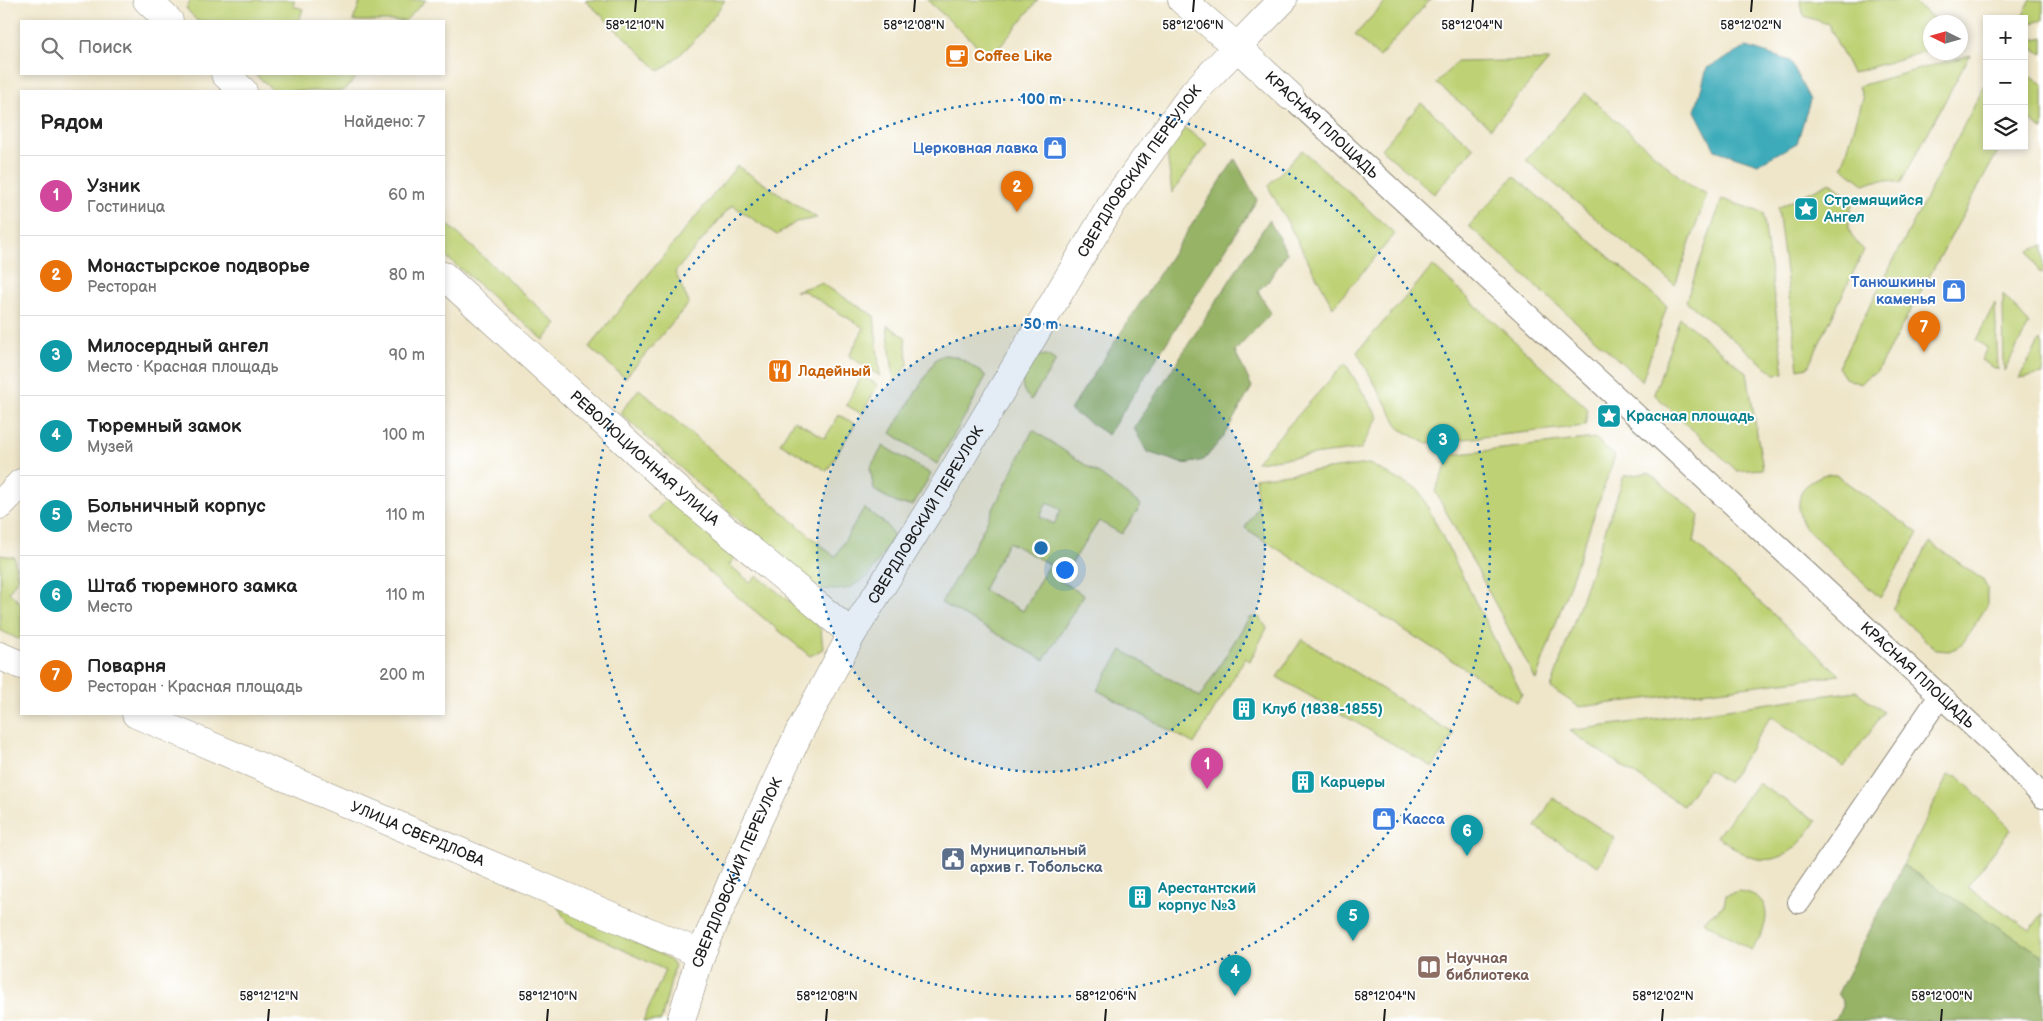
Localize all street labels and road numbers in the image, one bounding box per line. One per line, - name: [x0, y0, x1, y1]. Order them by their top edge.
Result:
- street label: КРАСНАЯ ПЛОЩАДЬ: [1261, 68, 1383, 183]
- street label: СВЕРДЛОВСКИЙ ПЕРЕУЛОК: [1073, 81, 1206, 261]
- street label: РЕВОЛЮЦИОННАЯ УЛИЦА: [566, 387, 724, 531]
- street label: СВЕРДЛОВСКИЙ ПЕРЕУЛОК: [864, 422, 988, 608]
- street label: КРАСНАЯ ПЛОЩАДЬ: [1856, 618, 1979, 733]
- street label: СВЕРДЛОВСКИЙ ПЕРЕУЛОК: [688, 774, 787, 970]
- street label: УЛИЦА СВЕРДЛОВА: [348, 797, 488, 871]

